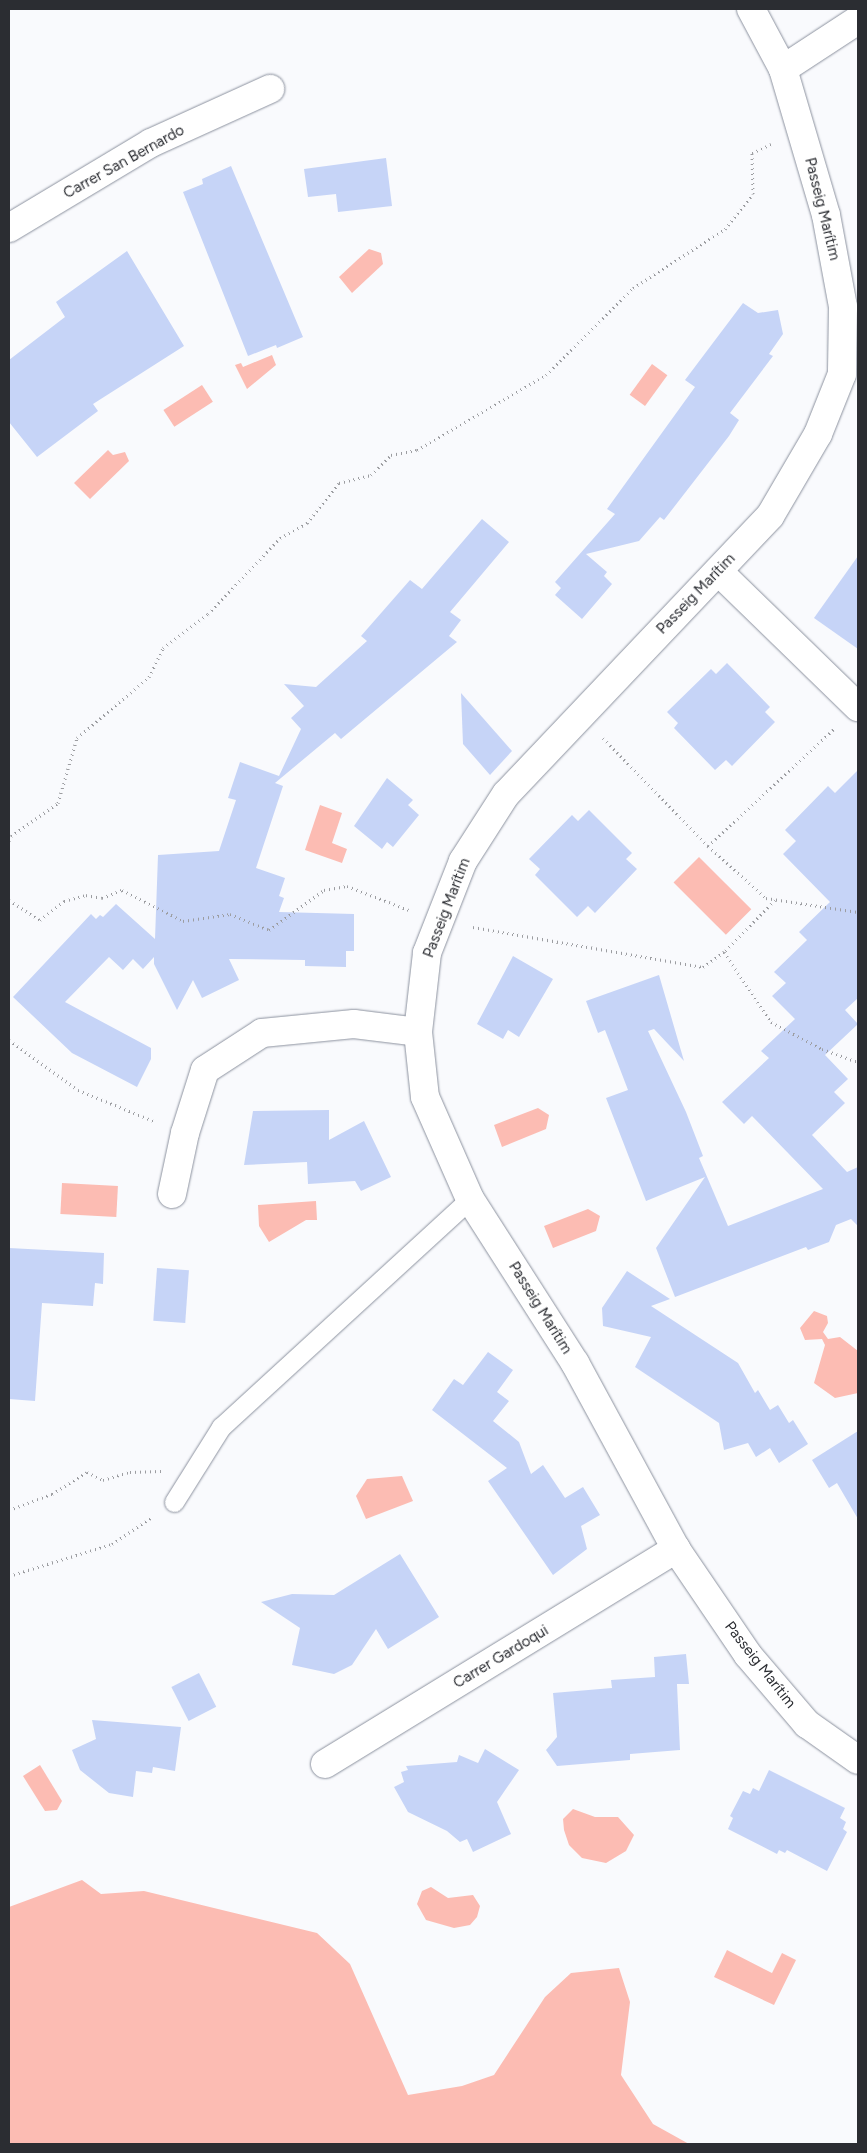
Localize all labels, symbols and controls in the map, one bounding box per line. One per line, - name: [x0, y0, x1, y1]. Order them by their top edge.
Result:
- street label: Carrer San Bernardo: [60, 121, 188, 203]
- street label: Passeig Marítim: [801, 156, 843, 262]
- street label: Passeig Marítim: [653, 550, 739, 638]
- street label: Passeig Marítim: [420, 856, 474, 960]
- street label: Passeig Marítim: [505, 1259, 575, 1357]
- street label: Passeig Marítim: [721, 1618, 799, 1712]
- street label: Carrer Gardoqui: [450, 1622, 552, 1692]

